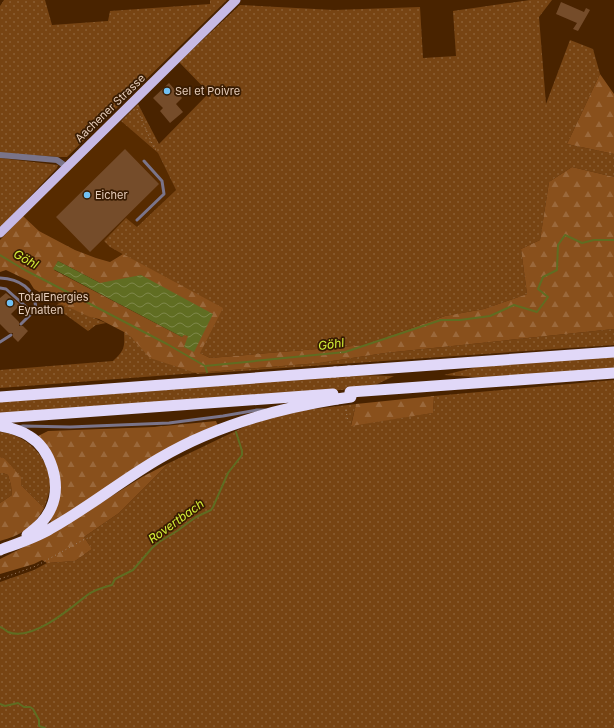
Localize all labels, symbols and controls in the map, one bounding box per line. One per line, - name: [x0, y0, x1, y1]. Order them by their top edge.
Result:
- street label: Aachener Strasse: [72, 71, 148, 145]
- place label: Sel et Poivre: [175, 84, 240, 98]
- marker: Sel et Poivre: [162, 86, 172, 96]
- place label: Eicher: [95, 188, 128, 202]
- marker: Eicher: [82, 190, 92, 200]
- water label: Göhl: [11, 246, 41, 272]
- place label: TotalEnergies Eynatten: [18, 290, 89, 317]
- marker: TotalEnergies Eynatten: [5, 298, 15, 308]
- water label: Göhl: [317, 335, 345, 353]
- water label: Rovertbach: [145, 496, 207, 546]

